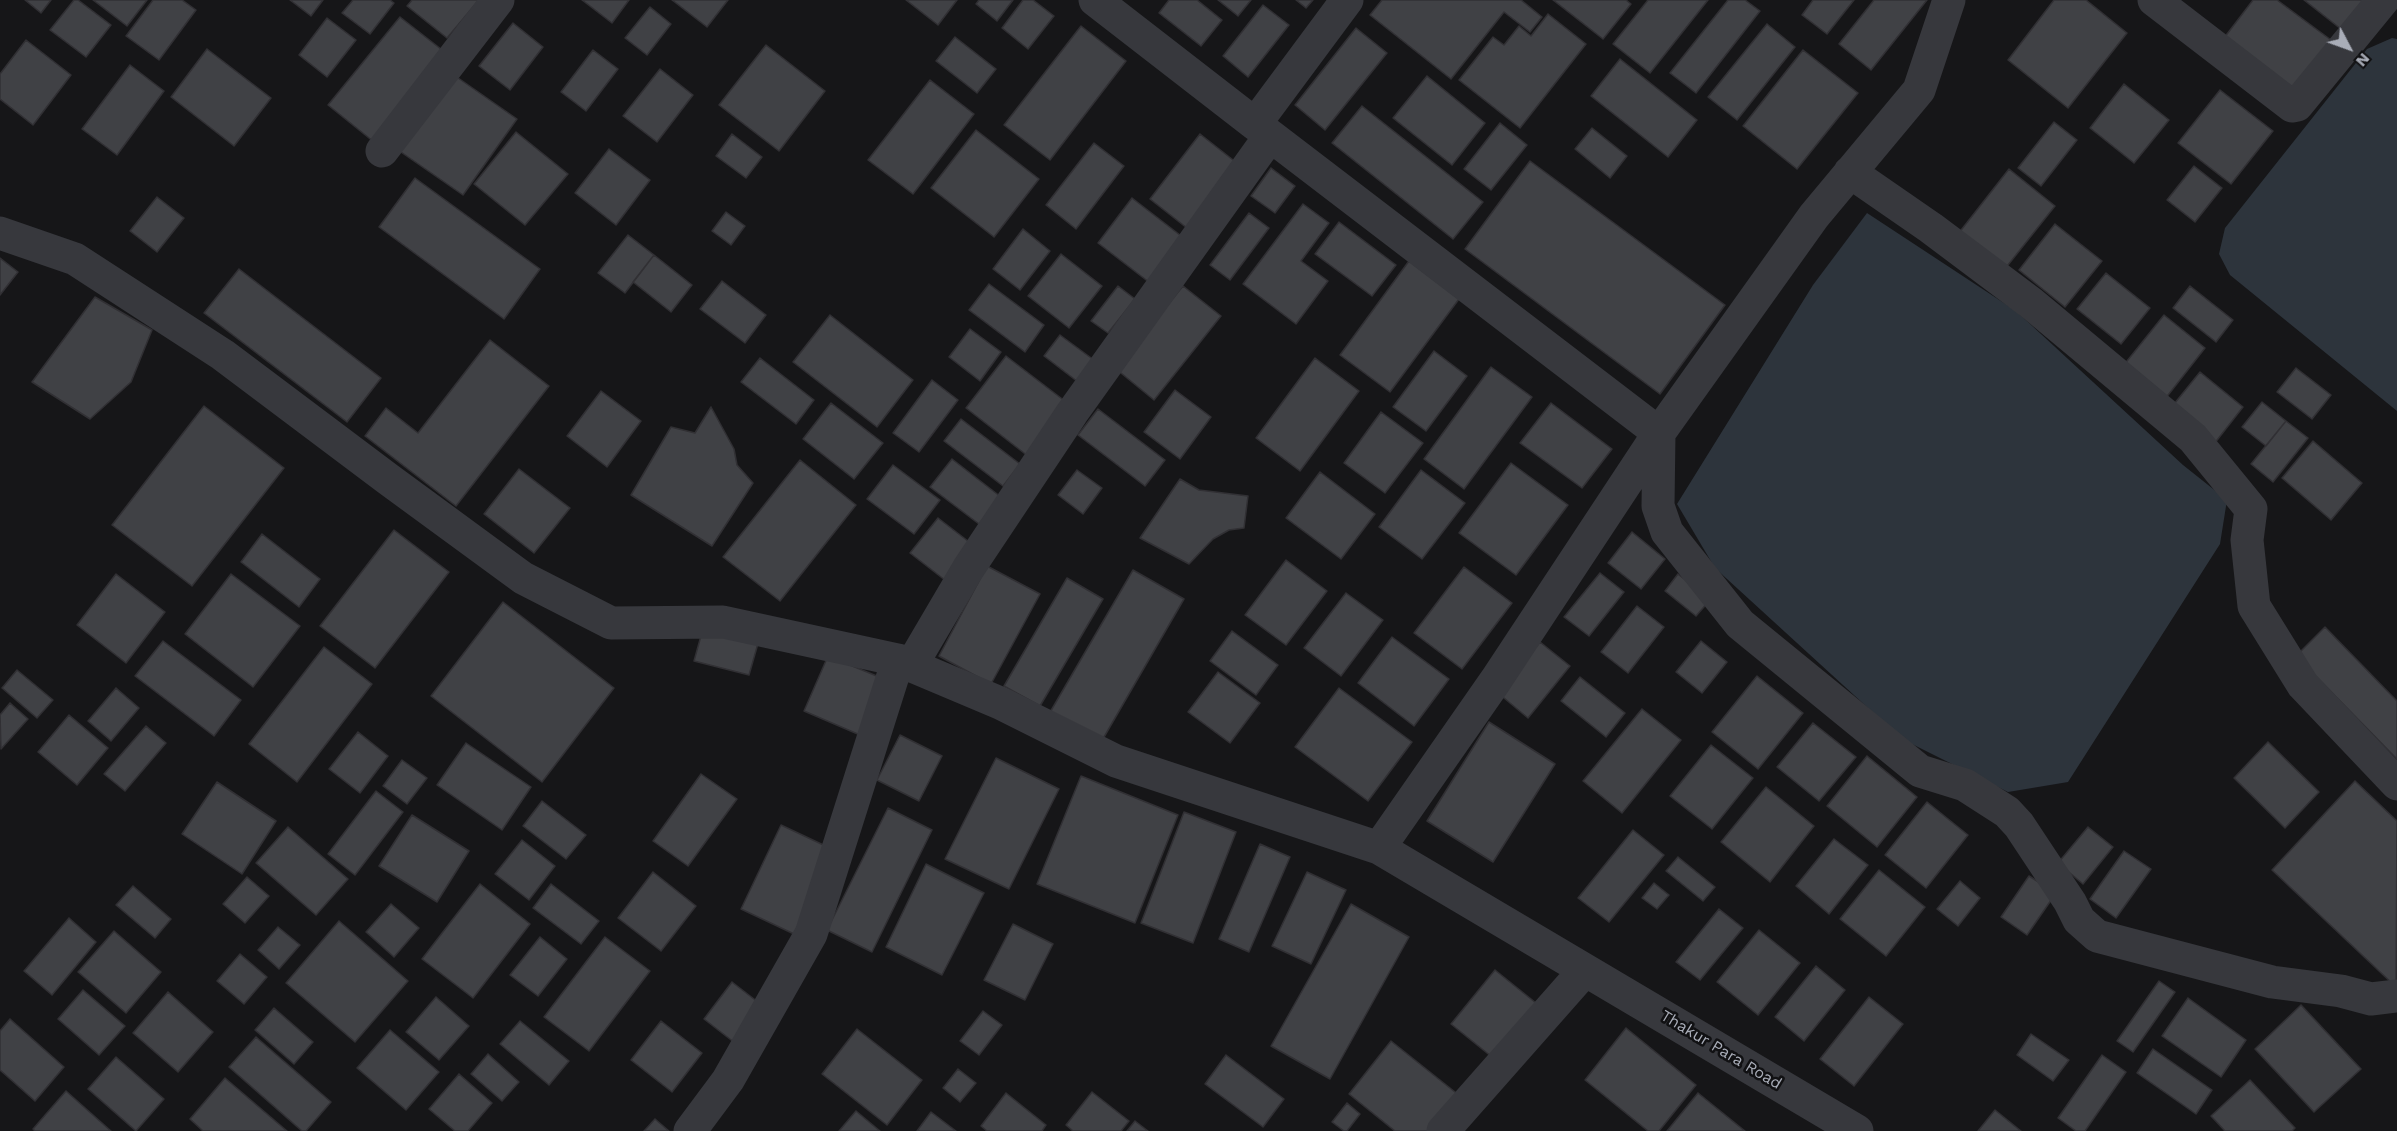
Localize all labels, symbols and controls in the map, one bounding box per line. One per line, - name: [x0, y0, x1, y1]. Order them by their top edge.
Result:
- north arrow: [2319, 18, 2379, 78]
- text: N: [2352, 49, 2374, 71]
- street label: Thakur Para Road: [1657, 1006, 1785, 1094]

